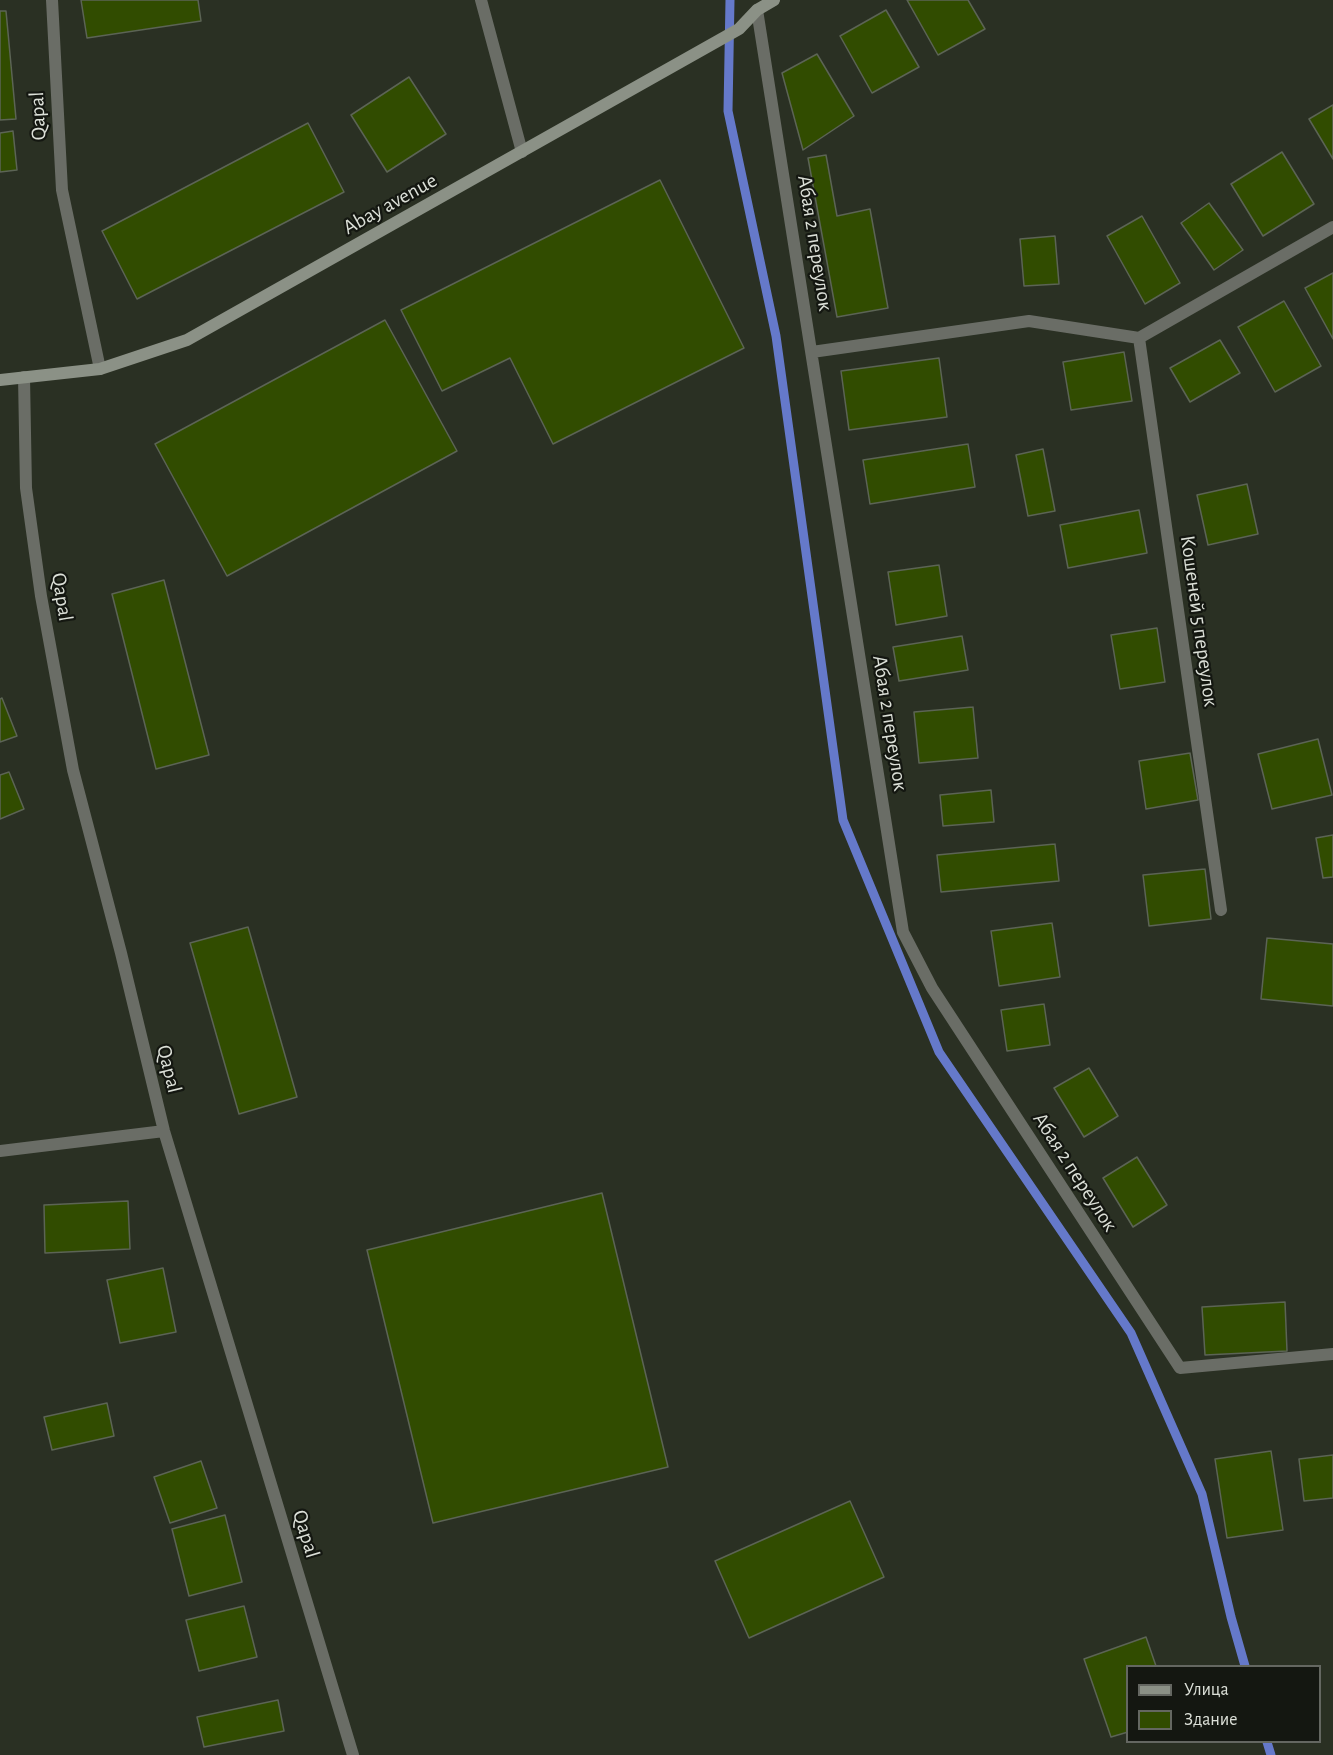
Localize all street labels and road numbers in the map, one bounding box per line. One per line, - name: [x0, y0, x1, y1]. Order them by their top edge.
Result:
- street label: Qapal: [24, 91, 52, 141]
- street label: Abay avenue: [339, 168, 441, 240]
- street label: Абая 2 переулок: [792, 173, 838, 313]
- street label: Кошеней 5 переулок: [1175, 534, 1223, 708]
- street label: Qapal: [46, 571, 78, 623]
- street label: Абая 2 переулок: [867, 653, 913, 793]
- street label: Qapal: [151, 1042, 187, 1096]
- street label: Абая 2 переулок: [1027, 1108, 1123, 1236]
- street label: Qapal: [287, 1507, 325, 1561]

